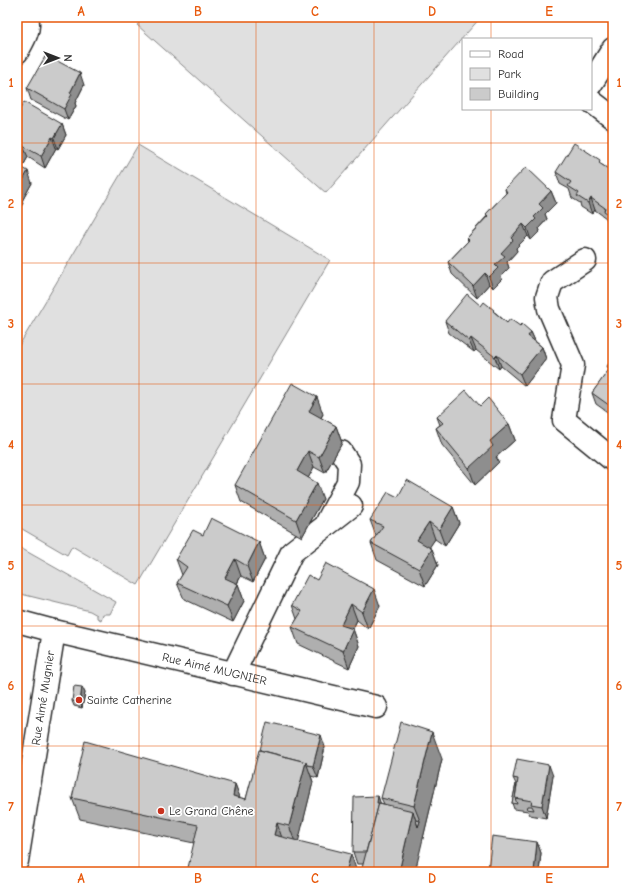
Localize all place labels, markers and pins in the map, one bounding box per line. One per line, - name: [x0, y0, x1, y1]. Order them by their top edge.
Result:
- place label: Sainte Catherine: [87, 693, 172, 707]
- marker: Sainte Catherine: [74, 695, 84, 705]
- place label: Le Grand Chêne: [169, 804, 254, 818]
- marker: Le Grand Chêne: [156, 806, 166, 816]

